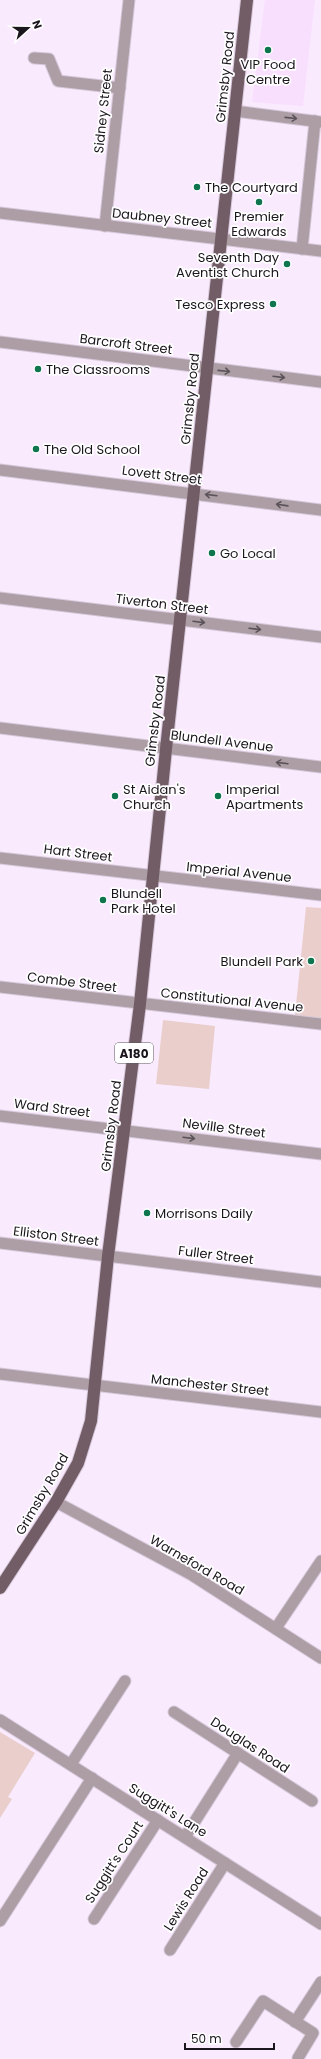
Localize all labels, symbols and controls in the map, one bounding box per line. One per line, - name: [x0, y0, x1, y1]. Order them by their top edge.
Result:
- north arrow: [8, 8, 48, 48]
- text: N: [28, 18, 46, 31]
- street label: Grimsby Road: [211, 30, 239, 124]
- marker: VIP Food Centre: [263, 45, 273, 55]
- place label: VIP Food Centre: [241, 55, 295, 89]
- street label: Sidney Street: [89, 68, 117, 154]
- one-way arrow: [284, 114, 297, 122]
- place label: The Courtyard: [205, 178, 298, 197]
- marker: The Courtyard: [192, 182, 202, 192]
- marker: Premier Edwards: [254, 197, 264, 207]
- street label: Daubney Street: [111, 203, 213, 233]
- place label: Premier Edwards: [231, 207, 287, 241]
- place label: Seventh Day Aventist Church: [176, 248, 280, 282]
- marker: Seventh Day Aventist Church: [282, 259, 292, 269]
- place label: Tesco Express: [175, 295, 265, 314]
- marker: Tesco Express: [268, 299, 278, 309]
- street label: Barcroft Street: [79, 329, 174, 359]
- street label: Grimsby Road: [176, 352, 204, 446]
- place label: The Classrooms: [46, 360, 150, 379]
- marker: The Classrooms: [33, 364, 43, 374]
- one-way arrow: [217, 367, 230, 374]
- one-way arrow: [272, 373, 285, 381]
- place label: The Old School: [44, 440, 140, 459]
- marker: The Old School: [31, 444, 41, 454]
- street label: Lovett Street: [121, 461, 203, 489]
- one-way arrow: [205, 492, 218, 499]
- one-way arrow: [276, 501, 289, 509]
- place label: Go Local: [220, 544, 276, 563]
- marker: Go Local: [207, 548, 217, 558]
- street label: Tiverton Street: [115, 589, 210, 619]
- one-way arrow: [192, 618, 205, 626]
- one-way arrow: [248, 625, 261, 633]
- street label: Grimsby Road: [140, 674, 170, 768]
- street label: Blundell Avenue: [170, 725, 274, 757]
- one-way arrow: [276, 759, 289, 766]
- place label: St Aidan's Church: [123, 780, 186, 814]
- place label: Imperial Apartments: [226, 780, 303, 814]
- marker: St Aidan's Church: [110, 791, 120, 801]
- marker: Imperial Apartments: [213, 791, 223, 801]
- street label: Hart Street: [43, 839, 114, 867]
- street label: Imperial Avenue: [185, 857, 293, 887]
- place label: Blundell Park Hotel: [111, 884, 176, 918]
- marker: Blundell Park Hotel: [98, 895, 108, 905]
- place label: Blundell Park: [221, 952, 303, 971]
- marker: Blundell Park: [306, 956, 316, 966]
- street label: Combe Street: [26, 967, 118, 997]
- street label: Constitutional Avenue: [160, 983, 304, 1017]
- road number: A180: [115, 1043, 153, 1063]
- street label: Grimsby Road: [96, 1079, 126, 1173]
- street label: Ward Street: [13, 1094, 91, 1122]
- street label: Neville Street: [181, 1113, 267, 1143]
- one-way arrow: [182, 1134, 195, 1142]
- place label: Morrisons Daily: [155, 1204, 253, 1223]
- marker: Morrisons Daily: [142, 1208, 152, 1218]
- street label: Elliston Street: [12, 1221, 100, 1251]
- street label: Fuller Street: [177, 1241, 255, 1269]
- street label: Manchester Street: [150, 1369, 270, 1401]
- street label: Grimsby Road: [11, 1450, 73, 1538]
- street label: Warneford Road: [146, 1530, 248, 1600]
- street label: Douglas Road: [207, 1712, 293, 1778]
- street label: Suggitt's Lane: [125, 1778, 211, 1842]
- street label: Suggitt's Court: [80, 1817, 148, 1907]
- street label: Lewis Road: [159, 1864, 213, 1934]
- scale bar: [185, 2025, 274, 2051]
- text: 50 m: [191, 2030, 222, 2047]

